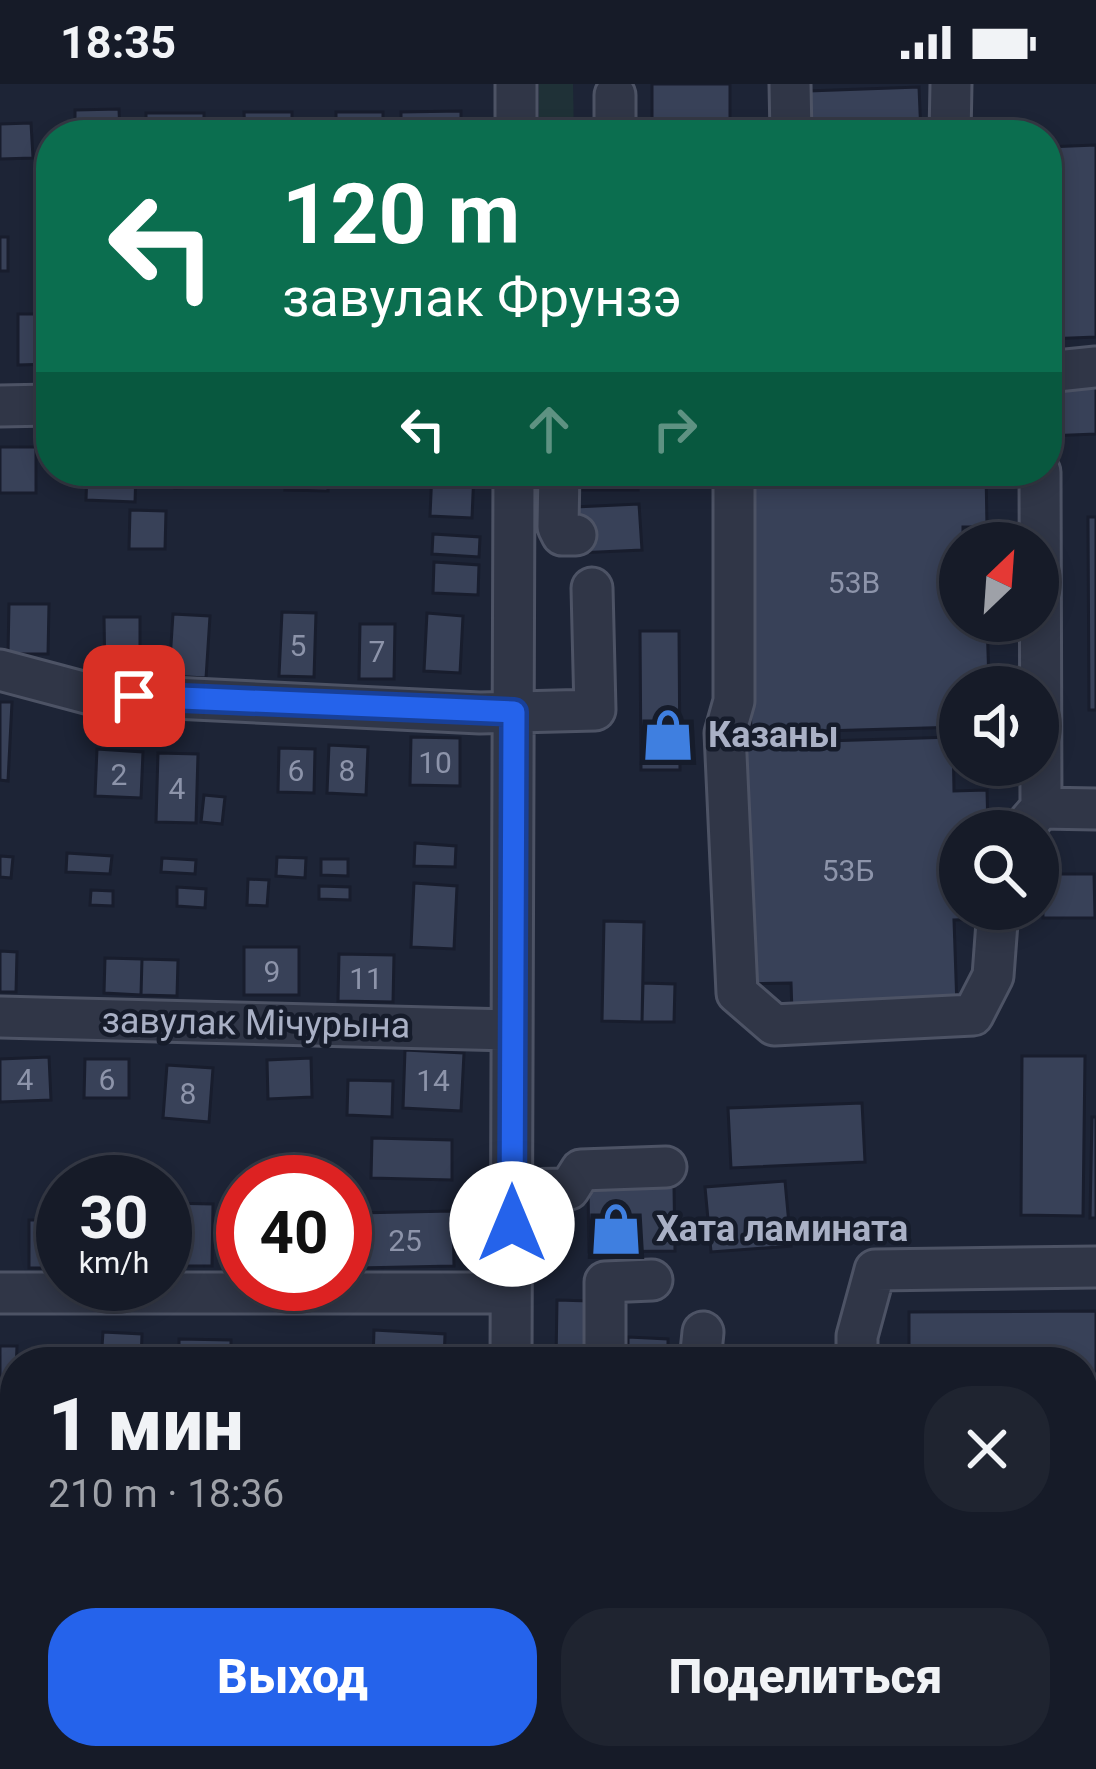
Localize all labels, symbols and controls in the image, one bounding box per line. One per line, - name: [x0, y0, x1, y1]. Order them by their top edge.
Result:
- text: 18:35: [60, 16, 176, 69]
- text: 120 m: [282, 165, 520, 264]
- icon: left: [84, 168, 240, 324]
- text: завулак Фрунзэ: [282, 266, 682, 329]
- icon: left: [390, 396, 456, 462]
- icon: ahead: [516, 396, 582, 462]
- icon: right: [642, 396, 708, 462]
- north arrow: [939, 522, 1059, 642]
- map controls: [939, 522, 1059, 930]
- house number: 53В: [828, 565, 880, 600]
- house number: 5: [290, 628, 306, 663]
- house number: 7: [369, 634, 385, 669]
- pin: [83, 645, 185, 747]
- icon: arrive: [101, 663, 167, 729]
- button: sound: [939, 666, 1059, 786]
- shop icon: Казаны: [639, 706, 697, 764]
- place label: Казаны: [708, 714, 838, 756]
- house number: 10: [418, 745, 452, 780]
- house number: 6: [288, 753, 304, 788]
- house number: 8: [339, 753, 355, 788]
- house number: 2: [111, 757, 127, 792]
- house number: 4: [169, 771, 186, 806]
- button: search: [939, 810, 1059, 930]
- house number: 53Б: [822, 853, 874, 888]
- house number: 9: [264, 954, 280, 989]
- house number: 11: [349, 961, 383, 996]
- street label: завулак Мічурына: [101, 999, 411, 1047]
- house number: 4: [17, 1062, 34, 1097]
- house number: 6: [99, 1062, 115, 1097]
- house number: 14: [416, 1063, 450, 1098]
- house number: 8: [180, 1076, 196, 1111]
- speed limit sign: 40: [216, 1155, 372, 1311]
- position arrow: [449, 1161, 575, 1287]
- text: 30: [80, 1182, 148, 1253]
- shop icon: Хата ламината: [587, 1200, 645, 1258]
- place label: Хата ламината: [656, 1208, 908, 1250]
- house number: 25: [388, 1223, 422, 1258]
- text: km/h: [79, 1245, 149, 1280]
- text: 1 мин: [48, 1383, 244, 1468]
- button: close: [924, 1386, 1050, 1512]
- text: 210 m · 18:36: [48, 1471, 284, 1517]
- button: Выход: [48, 1608, 537, 1746]
- button: Поделиться: [561, 1608, 1050, 1746]

